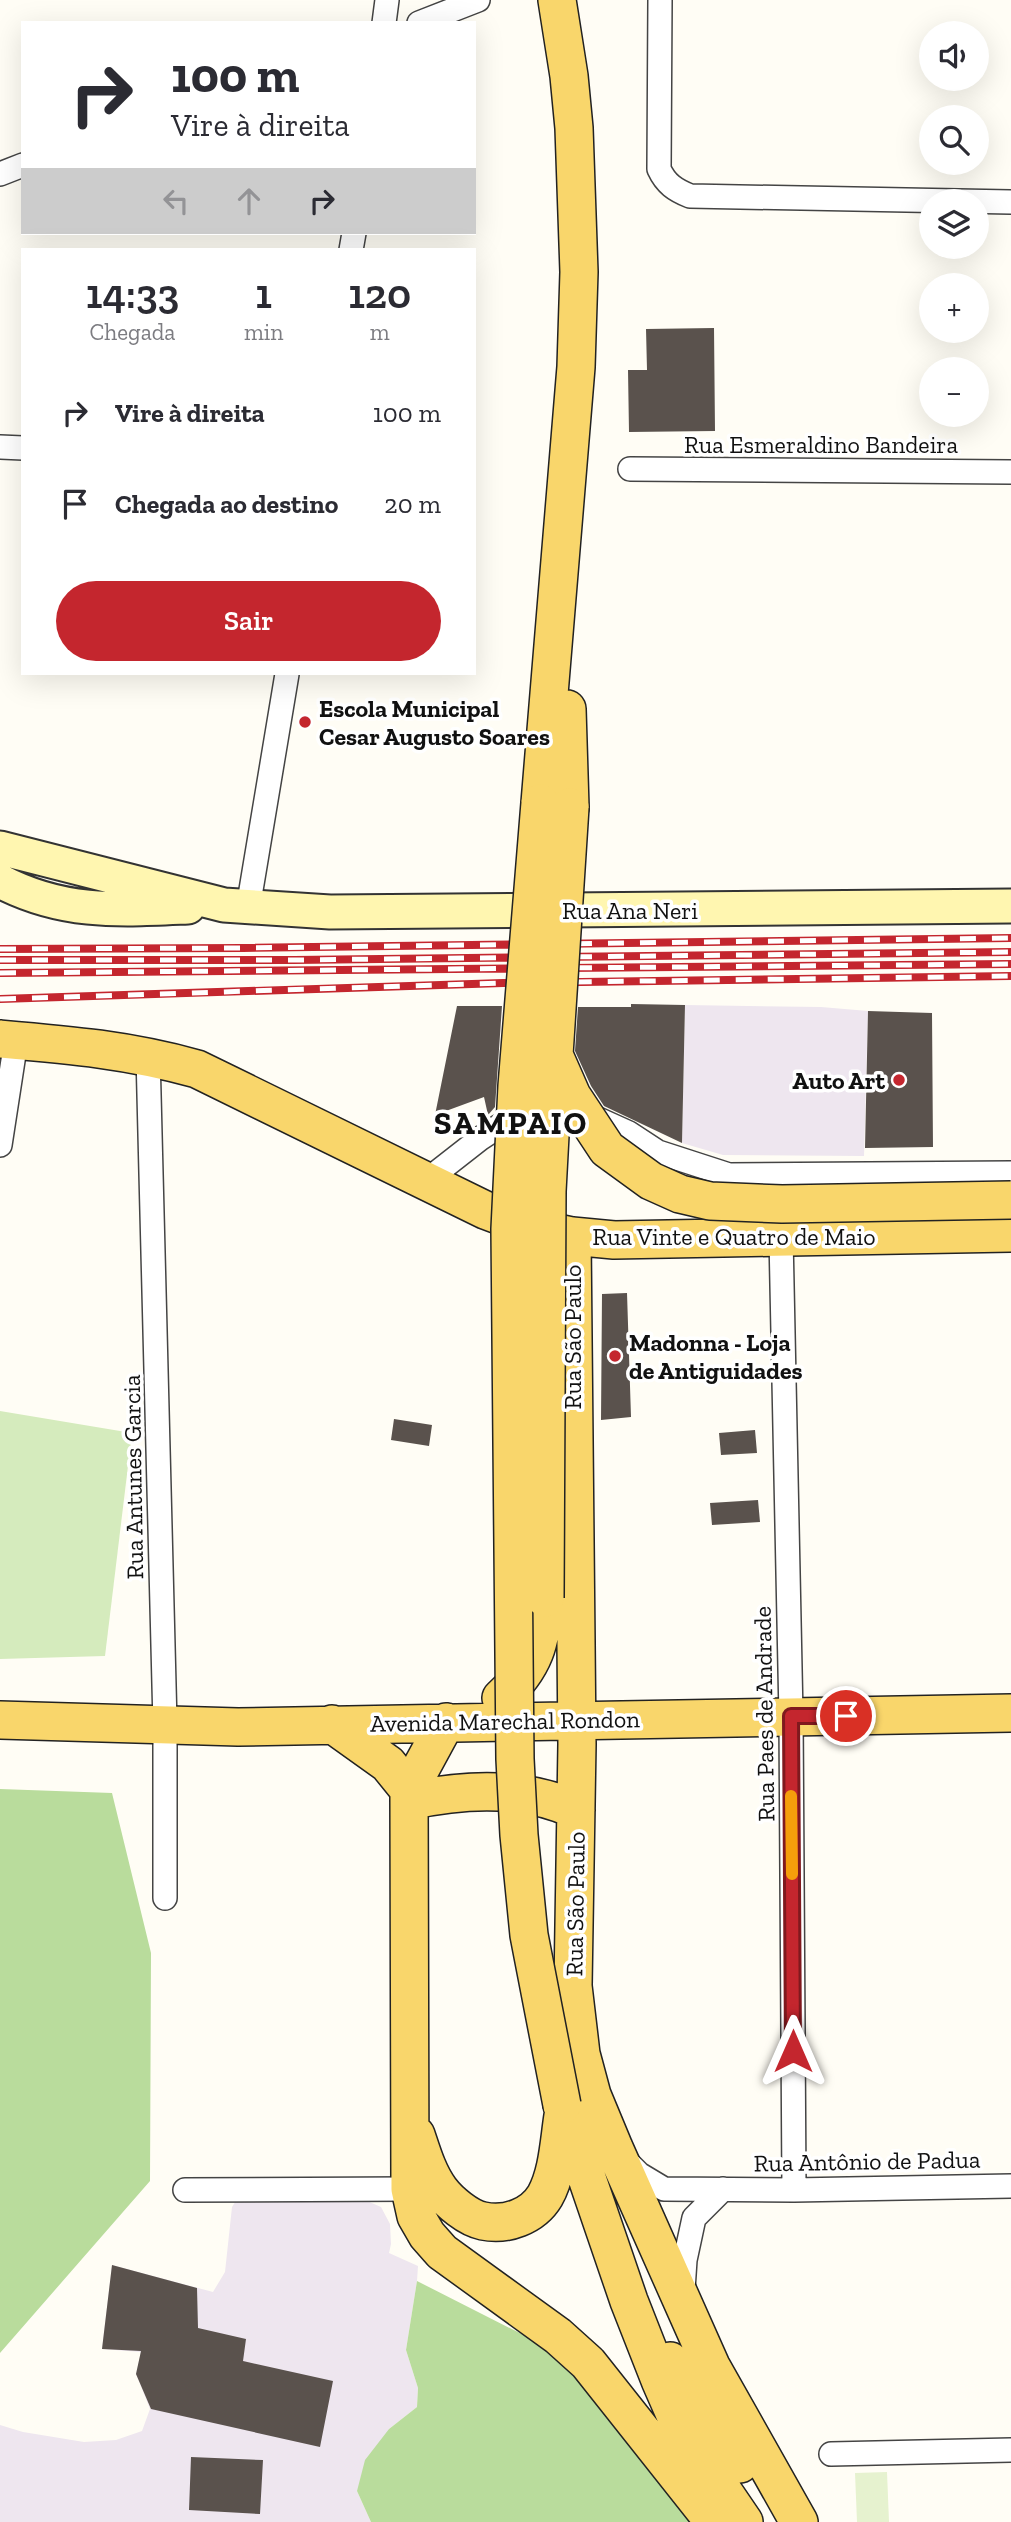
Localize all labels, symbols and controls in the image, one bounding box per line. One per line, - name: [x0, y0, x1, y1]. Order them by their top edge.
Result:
- map controls: [919, 21, 989, 427]
- button: sound: [919, 21, 989, 91]
- text: 100 m: [171, 46, 299, 105]
- icon: right: [56, 49, 147, 140]
- button: search: [919, 105, 989, 175]
- text: Vire à direita: [171, 106, 350, 144]
- icon: left: [157, 182, 195, 220]
- icon: ahead: [230, 182, 268, 220]
- icon: right: [303, 182, 341, 220]
- button: layers: [919, 189, 989, 259]
- text: 14:33: [86, 268, 179, 319]
- text: 1: [255, 268, 272, 319]
- text: 120: [348, 268, 411, 319]
- button: +: [919, 273, 989, 343]
- text: Chegada: [89, 318, 175, 346]
- text: min: [244, 318, 283, 346]
- text: m: [370, 318, 390, 346]
- button: −: [919, 357, 989, 427]
- icon: right: [56, 394, 94, 432]
- text: Vire à direita: [115, 397, 265, 429]
- text: 100 m: [373, 397, 441, 429]
- street label: Rua Esmeraldino Bandeira: [684, 430, 958, 459]
- icon: arrive: [56, 485, 94, 523]
- text: Chegada ao destino: [115, 488, 338, 520]
- text: 20 m: [384, 488, 441, 520]
- button: Sair: [56, 581, 441, 661]
- place label: Escola Municipal Cesar Augusto Soares: [319, 694, 550, 751]
- marker: Escola Municipal Cesar Augusto Soares: [297, 714, 313, 730]
- street label: Rua Ana Neri: [562, 896, 698, 925]
- place label: Auto Art: [792, 1066, 885, 1095]
- marker: Auto Art: [891, 1072, 907, 1088]
- district label: SAMPAIO: [434, 1104, 588, 1142]
- street label: Rua Vinte e Quatro de Maio: [592, 1222, 876, 1251]
- street label: Rua São Paulo: [558, 1265, 587, 1409]
- place label: Madonna - Loja de Antiguidades: [629, 1328, 803, 1385]
- marker: Madonna - Loja de Antiguidades: [607, 1348, 623, 1364]
- street label: Rua Antunes Garcia: [117, 1374, 149, 1580]
- street label: Rua Paes de Andrade: [748, 1606, 780, 1822]
- pin: [816, 1686, 876, 1746]
- icon: arrive: [827, 1697, 865, 1735]
- street label: Avenida Marechal Rondon: [370, 1704, 640, 1738]
- street label: Rua São Paulo: [559, 1831, 591, 1977]
- position arrow: [756, 2014, 830, 2088]
- street label: Rua Antônio de Padua: [753, 2145, 981, 2177]

